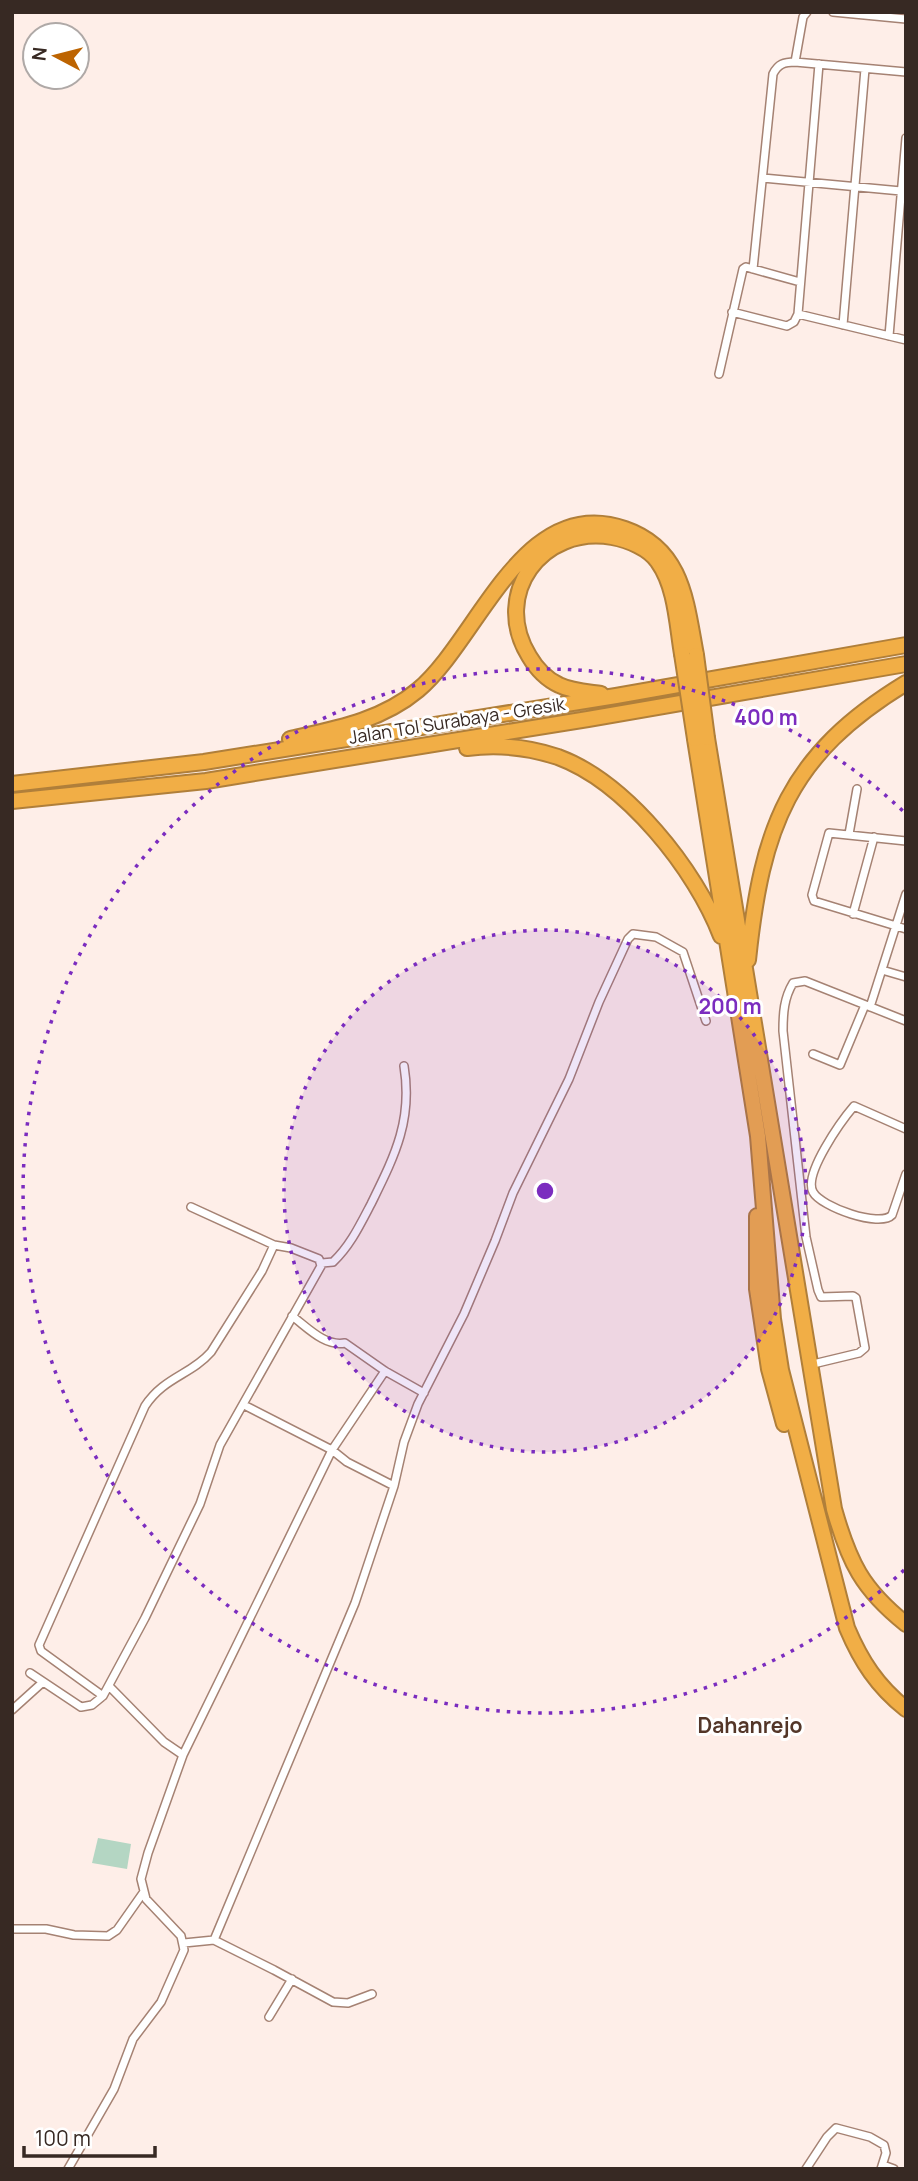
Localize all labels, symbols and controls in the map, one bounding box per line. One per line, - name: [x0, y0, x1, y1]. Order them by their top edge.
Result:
- north arrow: [21, 21, 91, 91]
- text: N: [25, 46, 53, 62]
- street label: Jalan Tol Surabaya - Gresik: [347, 691, 568, 749]
- text: 400 m: [734, 703, 798, 731]
- text: 200 m: [698, 992, 762, 1020]
- centre of rings: [533, 1179, 557, 1203]
- district label: Dahanrejo: [697, 1711, 803, 1739]
- scale bar: [24, 2114, 156, 2158]
- text: 100 m: [35, 2124, 91, 2152]

